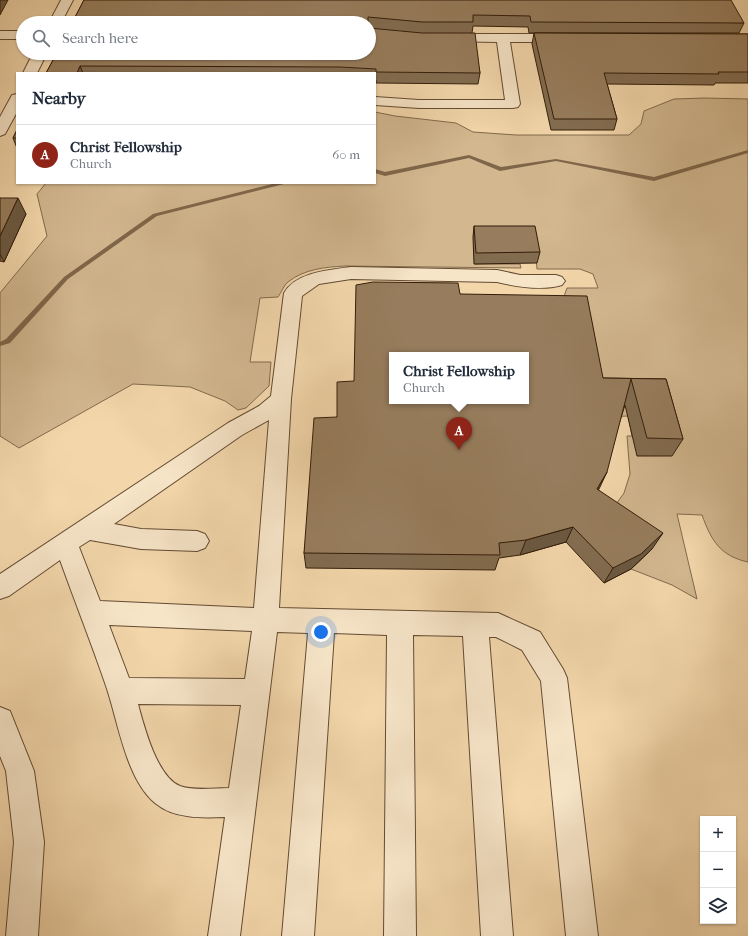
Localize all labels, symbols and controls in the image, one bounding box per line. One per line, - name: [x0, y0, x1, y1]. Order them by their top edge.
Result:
- search box: [16, 16, 376, 60]
- icon: search: [30, 27, 52, 49]
- text: Search here: [62, 29, 138, 47]
- text: Nearby: [32, 88, 86, 108]
- text: Christ Fellowship: [70, 138, 182, 156]
- text: A: [41, 147, 49, 162]
- text: 60 m: [332, 147, 360, 162]
- text: Church: [70, 156, 112, 171]
- popup: [389, 352, 529, 404]
- text: Christ Fellowship: [403, 362, 515, 380]
- text: Church: [403, 380, 445, 395]
- pin: A: [446, 417, 472, 450]
- your location: [311, 622, 331, 642]
- map controls: [700, 816, 736, 924]
- button: +: [700, 816, 736, 852]
- button: −: [700, 852, 736, 888]
- button: layers: [700, 888, 736, 924]

